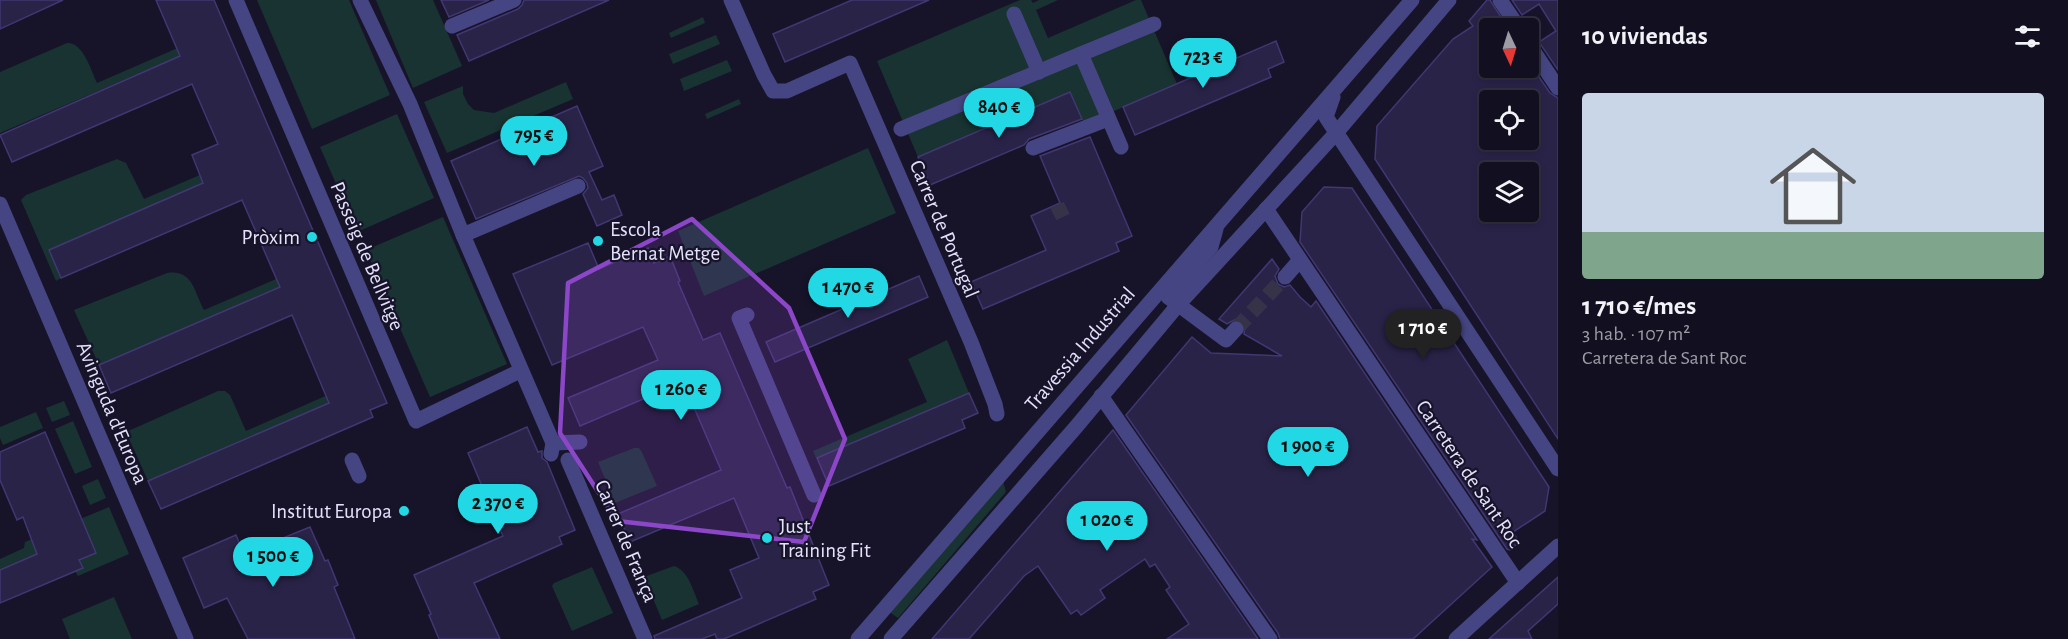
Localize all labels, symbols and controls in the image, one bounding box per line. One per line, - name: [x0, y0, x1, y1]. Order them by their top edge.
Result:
- north arrow: [1479, 18, 1539, 78]
- map controls: [1479, 18, 1539, 222]
- icon: filters: [2011, 20, 2044, 53]
- text: 10 viviendas: [1582, 23, 1708, 49]
- pin: 723 €: [1161, 38, 1245, 89]
- text: 723 €: [1183, 47, 1223, 67]
- pin: 840 €: [957, 88, 1041, 139]
- button: locate: [1479, 90, 1539, 150]
- text: 840 €: [978, 97, 1020, 117]
- pin: 795 €: [492, 116, 576, 167]
- text: 795 €: [514, 125, 554, 145]
- icon: home: [1759, 132, 1867, 240]
- street label: Carrer de Portugal: [906, 157, 982, 301]
- button: layers: [1479, 162, 1539, 222]
- street label: Passeig de Bellvitge: [326, 179, 408, 333]
- place label: Escola Bernat Metge: [610, 219, 720, 264]
- place label: Pròxim: [242, 227, 300, 248]
- marker: Pròxim: [305, 230, 319, 244]
- marker: Escola Bernat Metge: [591, 234, 605, 248]
- pin: 1 470 €: [793, 268, 903, 319]
- text: 1 470 €: [822, 277, 874, 297]
- street label: Travessia Industrial: [1021, 283, 1139, 415]
- text: 1 710 €/mes: [1582, 293, 1696, 319]
- pin: 1 710 €: [1368, 309, 1478, 360]
- text: 1 710 €: [1399, 318, 1447, 338]
- text: 3 hab. · 107 m²: [1582, 324, 1690, 344]
- street label: Avinguda d'Europa: [73, 339, 152, 488]
- text: Carretera de Sant Roc: [1582, 348, 1747, 368]
- pin: 1 260 €: [626, 370, 736, 421]
- text: 1 260 €: [655, 379, 707, 399]
- street label: Carretera de Sant Roc: [1412, 397, 1526, 551]
- pin: 1 900 €: [1253, 427, 1363, 478]
- text: 1 900 €: [1281, 436, 1335, 456]
- street label: Carrer de França: [591, 477, 661, 606]
- pin: 2 370 €: [443, 484, 553, 535]
- text: 2 370 €: [472, 493, 524, 513]
- place label: Institut Europa: [271, 501, 392, 522]
- pin: 1 020 €: [1052, 501, 1162, 552]
- marker: Institut Europa: [397, 504, 411, 518]
- text: 1 020 €: [1081, 510, 1133, 530]
- place label: Just Training Fit: [779, 516, 871, 561]
- marker: Just Training Fit: [760, 531, 774, 545]
- pin: 1 500 €: [218, 537, 328, 588]
- text: 1 500 €: [247, 546, 299, 566]

